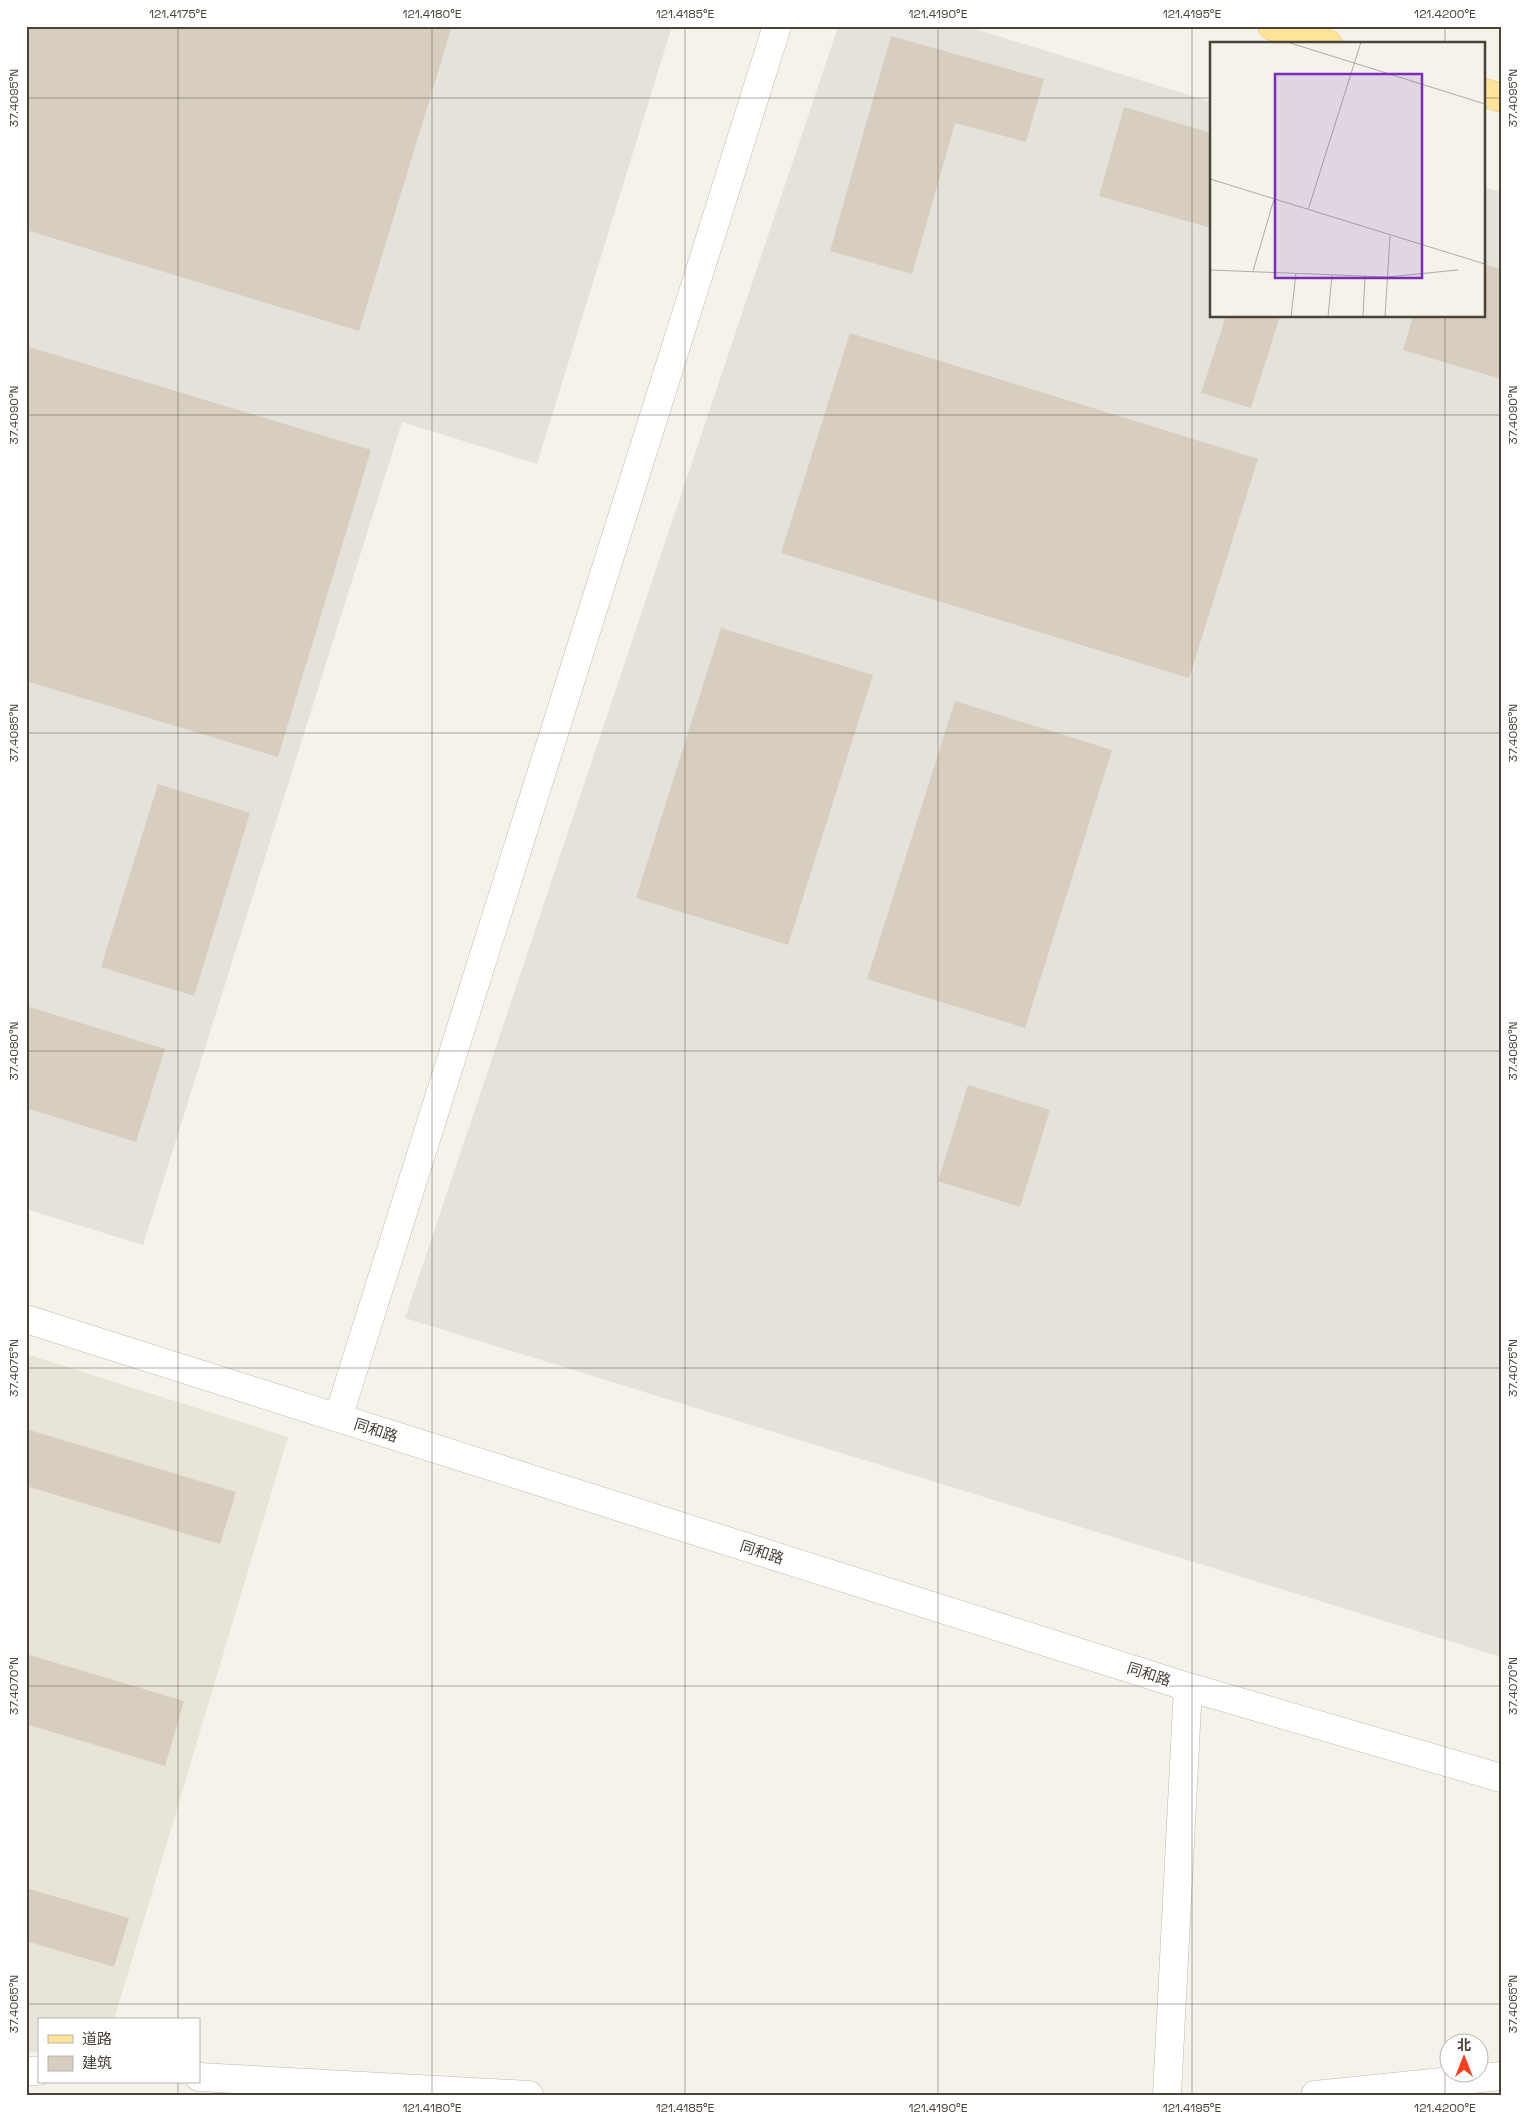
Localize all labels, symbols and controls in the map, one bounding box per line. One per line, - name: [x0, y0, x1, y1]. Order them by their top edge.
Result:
- text: 121.4175°E: [149, 6, 207, 22]
- text: 121.4180°E: [402, 6, 462, 22]
- text: 121.4185°E: [656, 6, 714, 22]
- text: 121.4190°E: [909, 6, 968, 22]
- text: 121.4195°E: [1163, 6, 1221, 22]
- text: 121.4200°E: [1414, 6, 1476, 22]
- inset map: [1210, 42, 1484, 318]
- text: 37.4095°N: [6, 69, 22, 127]
- text: 37.4095°N: [1505, 69, 1521, 127]
- text: 37.4090°N: [6, 385, 22, 445]
- text: 37.4090°N: [1505, 385, 1521, 445]
- text: 37.4085°N: [6, 704, 22, 762]
- text: 37.4085°N: [1505, 704, 1521, 762]
- text: 37.4080°N: [6, 1021, 22, 1081]
- text: 37.4080°N: [1505, 1021, 1521, 1081]
- text: 37.4075°N: [6, 1339, 22, 1397]
- text: 37.4075°N: [1505, 1339, 1521, 1397]
- street label: 同和路: [352, 1414, 400, 1446]
- street label: 同和路: [738, 1536, 786, 1568]
- text: 37.4070°N: [6, 1657, 22, 1715]
- text: 37.4070°N: [1505, 1657, 1521, 1715]
- street label: 同和路: [1125, 1658, 1173, 1690]
- text: 37.4065°N: [6, 1975, 22, 2033]
- text: 37.4065°N: [1505, 1975, 1521, 2033]
- legend: [38, 2018, 200, 2084]
- text: 道路: [82, 2029, 112, 2048]
- north arrow: [1440, 2034, 1490, 2084]
- text: 北: [1457, 2036, 1471, 2054]
- text: 建筑: [82, 2053, 112, 2072]
- text: 121.4180°E: [402, 2100, 462, 2116]
- text: 121.4185°E: [656, 2100, 714, 2116]
- text: 121.4190°E: [909, 2100, 968, 2116]
- text: 121.4195°E: [1163, 2100, 1221, 2116]
- text: 121.4200°E: [1414, 2100, 1476, 2116]

